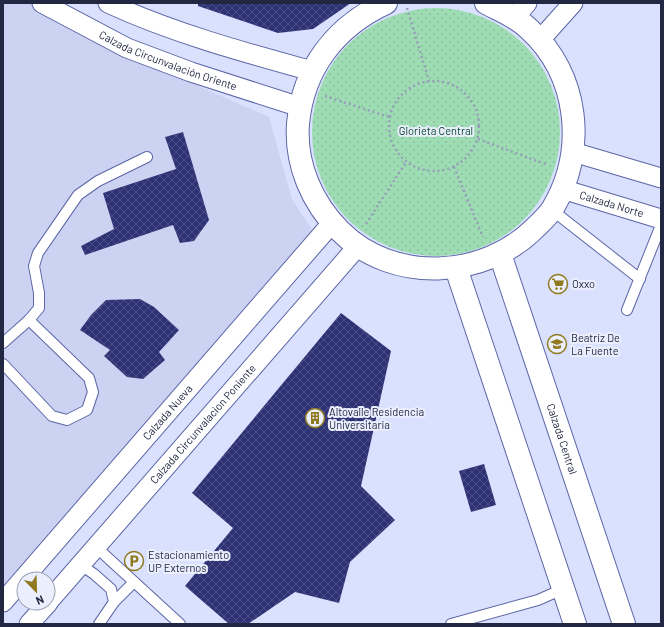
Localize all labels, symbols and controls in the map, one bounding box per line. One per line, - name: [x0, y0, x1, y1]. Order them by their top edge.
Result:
- street label: Calzada Circunvalación Oriente: [97, 28, 239, 92]
- park label: Glorieta Central: [399, 124, 473, 137]
- street label: Calzada Norte: [578, 188, 646, 219]
- supermarket icon: Oxxo: [547, 273, 569, 295]
- place label: Oxxo: [572, 277, 595, 290]
- place label: Beatriz De La Fuente: [571, 331, 620, 357]
- school or university icon: Beatriz De La Fuente: [546, 333, 568, 355]
- street label: Calzada Circunvalacion Poniente: [147, 361, 258, 486]
- street label: Calzada Nueva: [140, 382, 195, 442]
- street label: Calzada Central: [545, 402, 580, 476]
- place label: Altovalle Residencia Universitaria: [329, 405, 424, 431]
- building icon: Altovalle Residencia Universitaria: [304, 407, 326, 429]
- place label: Estacionamiento UP Externos: [148, 548, 229, 574]
- parking icon: Estacionamiento UP Externos: [123, 550, 145, 572]
- north arrow: [16, 571, 56, 611]
- text: N: [34, 593, 46, 608]

